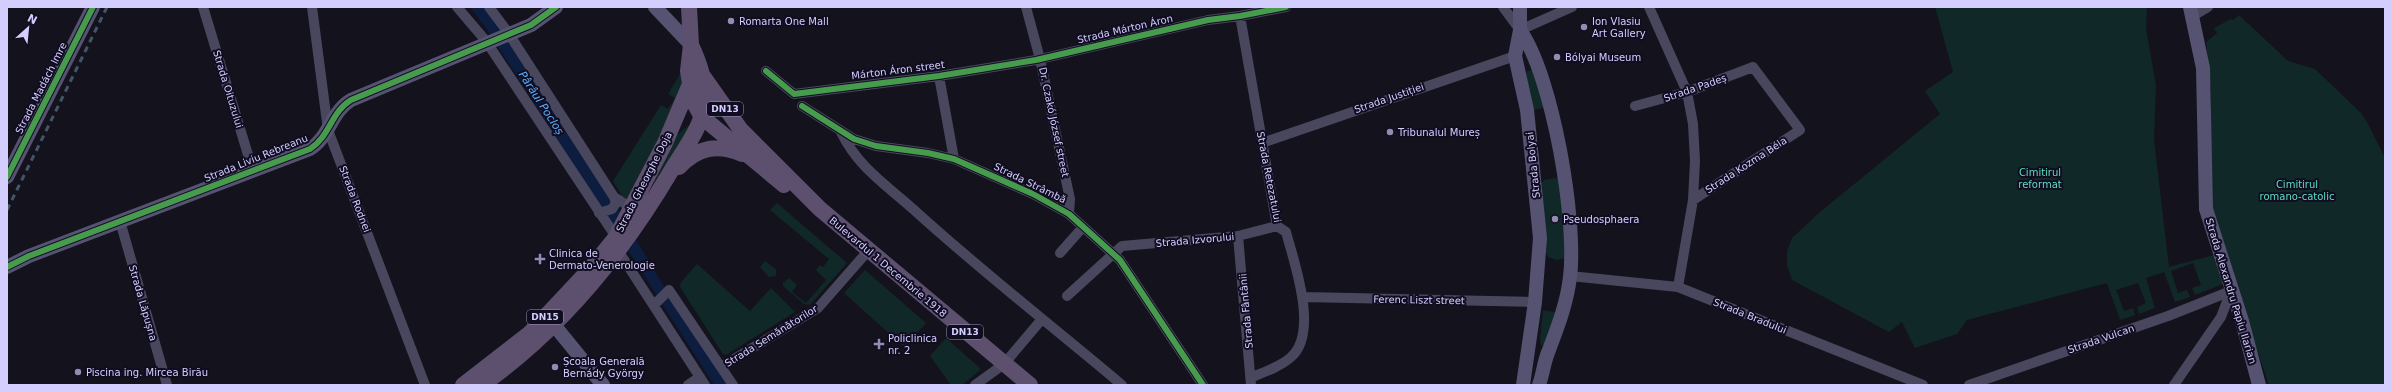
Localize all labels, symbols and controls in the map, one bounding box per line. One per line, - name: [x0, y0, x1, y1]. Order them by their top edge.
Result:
- north arrow: [8, 8, 48, 48]
- text: N: [25, 12, 39, 27]
- street label: Strada Márton Áron: [1076, 12, 1174, 45]
- marker: Romarta One Mall: [726, 16, 736, 26]
- place label: Romarta One Mall: [739, 16, 829, 27]
- place label: Ion Vlasiu Art Gallery: [1592, 16, 1646, 39]
- marker: Ion Vlasiu Art Gallery: [1579, 22, 1589, 32]
- street label: Strada Madách Imre: [13, 40, 69, 136]
- street label: Strada Oituzului: [211, 49, 245, 129]
- marker: Bólyai Museum: [1552, 52, 1562, 62]
- place label: Bólyai Museum: [1565, 52, 1641, 63]
- street label: Márton Áron street: [851, 58, 945, 81]
- street label: Dr. Czakó József street: [1037, 66, 1071, 178]
- water label: Pârâul Pocloș: [516, 69, 567, 137]
- street label: Strada Padeș: [1662, 72, 1728, 105]
- street label: Strada Justiției: [1353, 81, 1426, 116]
- road number: DN13: [707, 102, 743, 116]
- marker: Tribunalul Mureș: [1385, 127, 1395, 137]
- place label: Tribunalul Mureș: [1397, 127, 1480, 139]
- street label: Strada Gheorghe Doja: [614, 130, 674, 234]
- street label: Strada Retezatului: [1255, 131, 1283, 223]
- street label: Strada Bolyai: [1524, 131, 1542, 199]
- street label: Strada Liviu Rebreanu: [203, 132, 309, 184]
- street label: Strada Kozma Béla: [1703, 135, 1789, 195]
- street label: Strada Strâmbă: [992, 161, 1068, 205]
- street label: Strada Rodnei: [337, 164, 373, 234]
- park label: Cimitirul reformat: [2018, 167, 2062, 190]
- park label: Cimitirul romano-catolic: [2260, 179, 2334, 202]
- marker: Pseudosphaera: [1550, 214, 1560, 224]
- place label: Pseudosphaera: [1563, 214, 1639, 225]
- street label: Bulevardul 1 Decembrie 1918: [827, 215, 949, 319]
- street label: Strada Alexandru Papiu Ilarian: [2204, 217, 2258, 365]
- street label: Strada Izvorului: [1155, 231, 1235, 249]
- place label: Clinica de Dermato-Venerologie: [549, 248, 655, 271]
- marker: Clinica de Dermato-Venerologie: [534, 253, 546, 265]
- street label: Strada Lăpușna: [126, 264, 159, 342]
- street label: Strada Fântânii: [1237, 273, 1255, 349]
- street label: Ferenc Liszt street: [1373, 294, 1465, 306]
- street label: Strada Bradului: [1712, 296, 1788, 336]
- street label: Strada Semănătorilor: [723, 303, 820, 369]
- road number: DN15: [527, 310, 563, 324]
- street label: Strada Vulcan: [2066, 323, 2136, 355]
- road number: DN13: [947, 325, 983, 339]
- place label: Policlinica nr. 2: [888, 333, 937, 356]
- marker: Policlinica nr. 2: [873, 338, 885, 350]
- place label: Școala Generală Bernády György: [563, 356, 645, 379]
- marker: Școala Generală Bernády György: [550, 362, 560, 372]
- marker: Piscina ing. Mircea Birău: [73, 367, 83, 377]
- place label: Piscina ing. Mircea Birău: [86, 367, 208, 378]

